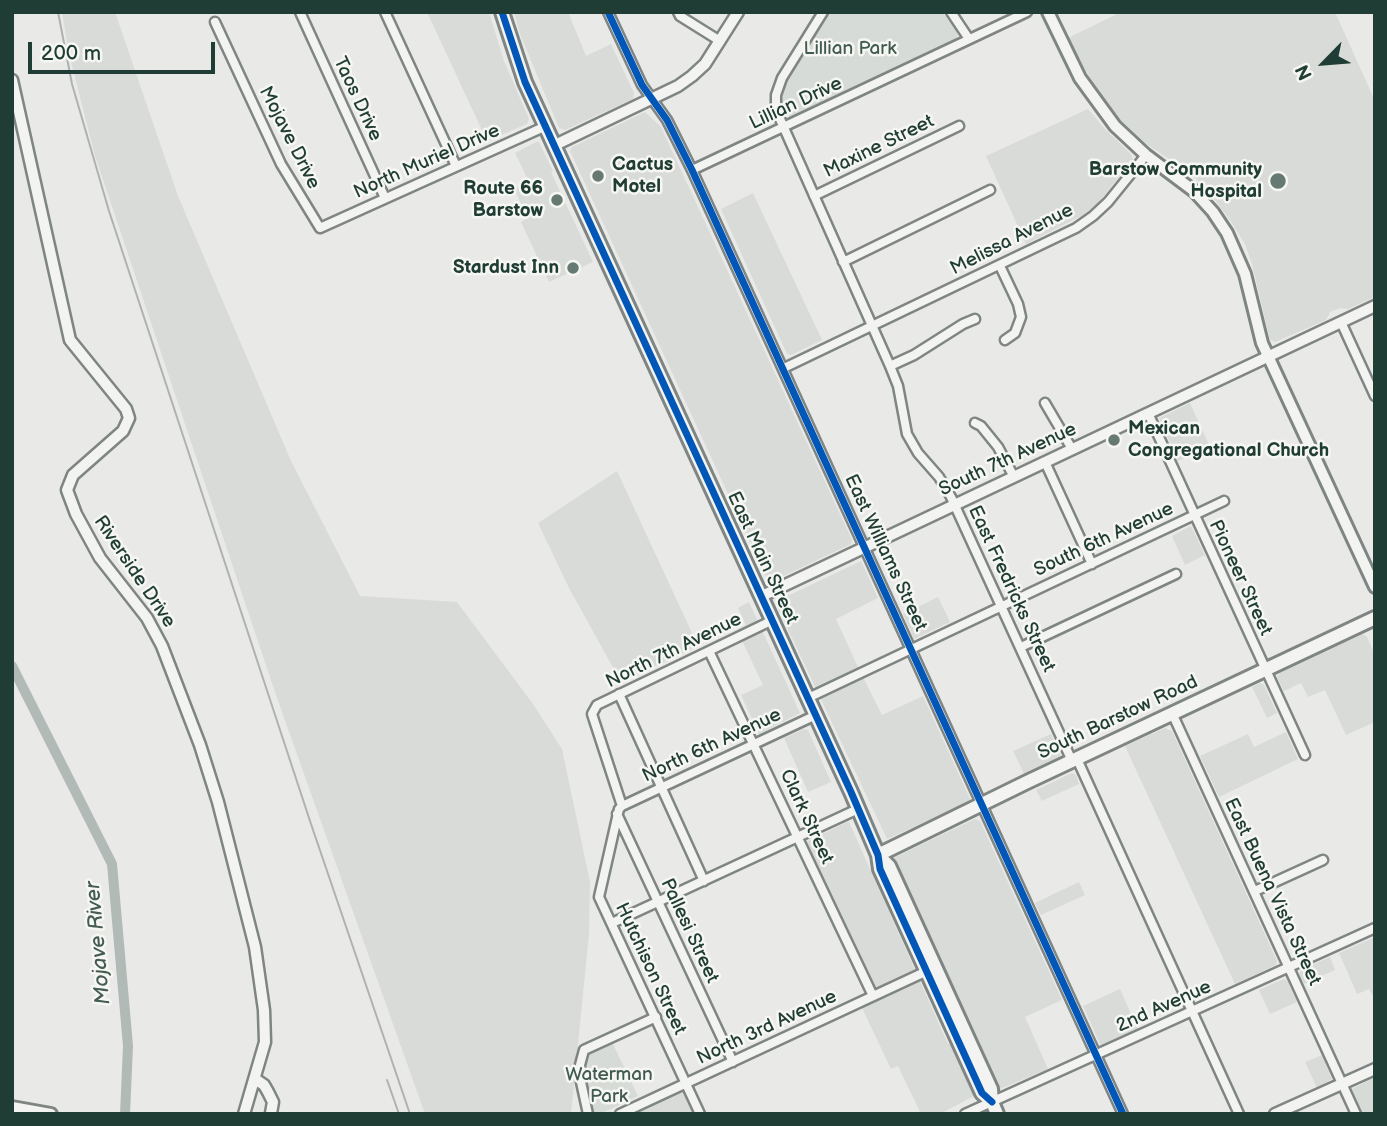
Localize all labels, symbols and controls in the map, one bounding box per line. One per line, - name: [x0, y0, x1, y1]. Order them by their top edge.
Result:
- scale bar: [32, 28, 219, 72]
- north arrow: [1289, 28, 1359, 98]
- park label: Lillian Park: [803, 38, 897, 60]
- text: 200 m: [41, 41, 101, 66]
- street label: Taos Drive: [328, 53, 386, 145]
- text: N: [1291, 61, 1318, 83]
- street label: Lillian Drive: [746, 73, 846, 135]
- street label: Mojave Drive: [253, 83, 325, 193]
- street label: Maxine Street: [820, 111, 938, 183]
- street label: North Muriel Drive: [351, 120, 503, 204]
- place label: Cactus Motel: [612, 154, 673, 198]
- place label: Barstow Community Hospital: [1089, 159, 1262, 203]
- marker: Cactus Motel: [590, 168, 606, 184]
- marker: Barstow Community Hospital: [1268, 171, 1288, 191]
- place label: Route 66 Barstow: [463, 178, 543, 222]
- marker: Route 66 Barstow: [549, 192, 565, 208]
- street label: Melissa Avenue: [947, 199, 1077, 281]
- place label: Stardust Inn: [453, 257, 559, 279]
- marker: Stardust Inn: [565, 260, 581, 276]
- street label: South 7th Avenue: [936, 418, 1080, 502]
- place label: Mexican Congregational Church: [1128, 418, 1329, 462]
- marker: Mexican Congregational Church: [1106, 432, 1122, 448]
- street label: East Williams Street: [839, 471, 931, 635]
- street label: East Main Street: [721, 488, 803, 628]
- street label: South 6th Avenue: [1031, 498, 1177, 582]
- street label: East Fredricks Street: [962, 502, 1060, 676]
- street label: Riverside Drive: [88, 512, 180, 632]
- street label: Pioneer Street: [1203, 517, 1277, 639]
- street label: North 7th Avenue: [602, 608, 746, 694]
- street label: South Barstow Road: [1034, 671, 1202, 765]
- street label: North 6th Avenue: [639, 704, 785, 788]
- street label: Clark Street: [774, 766, 838, 868]
- street label: East Buena Vista Street: [1219, 795, 1325, 989]
- street label: Pallesi Street: [655, 875, 723, 987]
- water label: Mojave River: [81, 880, 117, 1006]
- street label: Hutchison Street: [609, 899, 691, 1039]
- street label: 2nd Avenue: [1113, 976, 1215, 1038]
- street label: North 3rd Avenue: [694, 986, 840, 1070]
- park label: Waterman Park: [565, 1064, 653, 1108]

